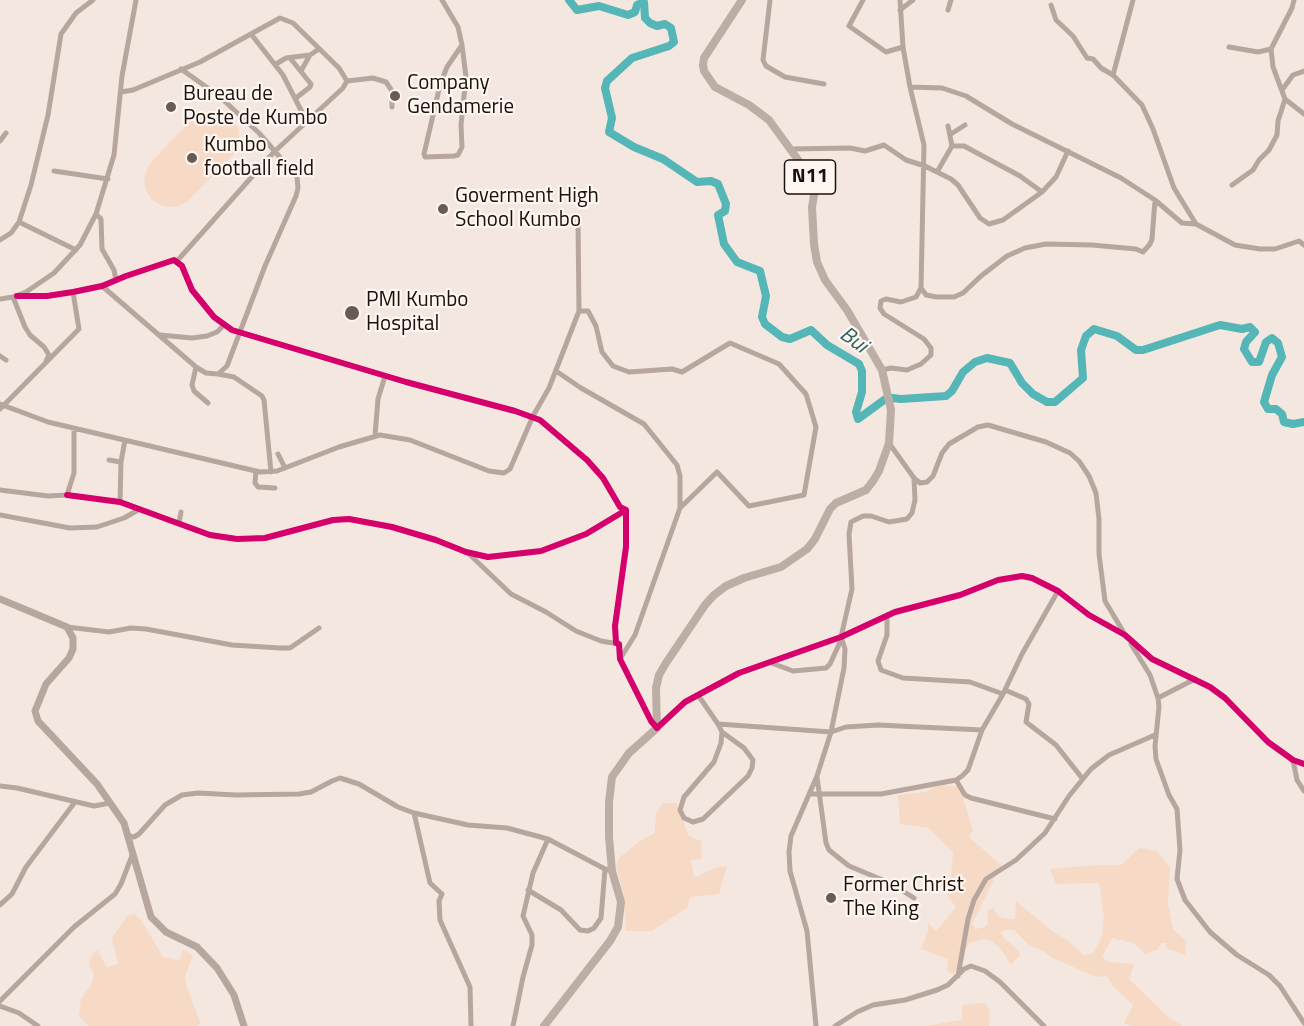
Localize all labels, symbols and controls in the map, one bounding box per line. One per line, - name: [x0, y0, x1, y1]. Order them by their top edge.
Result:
- place label: Company Gendamerie: [407, 71, 514, 121]
- place label: Bureau de Poste de Kumbo: [183, 82, 328, 132]
- marker: Company Gendamerie: [388, 89, 402, 103]
- marker: Bureau de Poste de Kumbo: [164, 100, 178, 114]
- place label: Kumbo football field: [204, 133, 314, 183]
- marker: Kumbo football field: [185, 151, 199, 165]
- road number: N11: [784, 160, 836, 194]
- place label: Goverment High School Kumbo: [455, 184, 599, 234]
- marker: Goverment High School Kumbo: [436, 202, 450, 216]
- place label: PMI Kumbo Hospital: [366, 288, 468, 338]
- marker: PMI Kumbo Hospital: [343, 304, 361, 322]
- water label: Bui: [834, 322, 872, 360]
- place label: Former Christ The King: [843, 873, 964, 923]
- marker: Former Christ The King: [824, 891, 838, 905]

